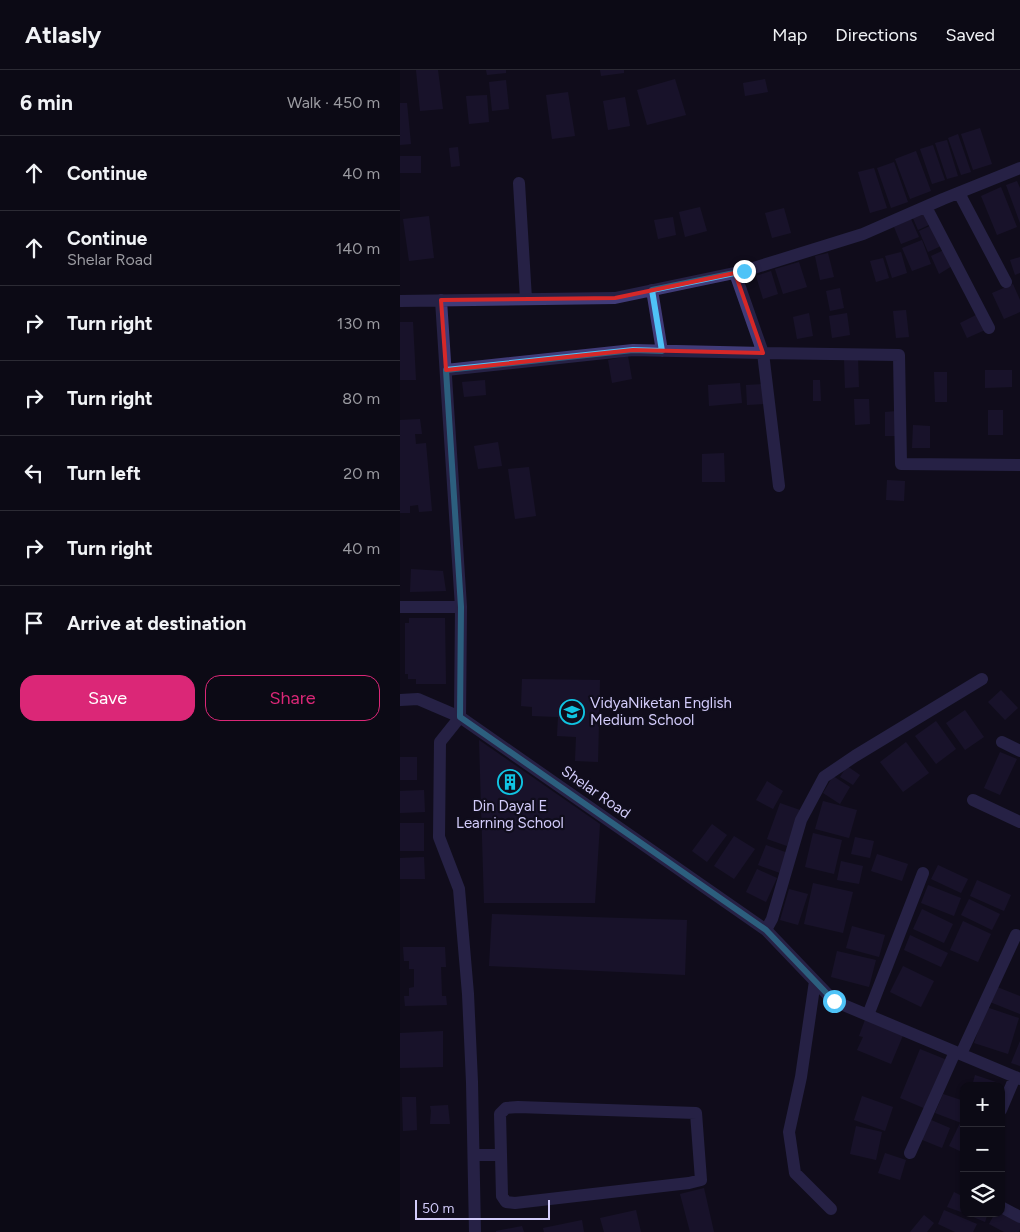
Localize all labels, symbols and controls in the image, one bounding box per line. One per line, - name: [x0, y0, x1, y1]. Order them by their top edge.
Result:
- text: Atlasly: [25, 20, 101, 49]
- text: Map: [772, 24, 807, 46]
- text: Directions: [835, 24, 917, 46]
- text: Saved: [945, 24, 995, 46]
- text: 6 min: [20, 90, 73, 115]
- text: Walk · 450 m: [287, 93, 380, 112]
- icon: ahead: [20, 159, 48, 187]
- text: Continue: [67, 162, 147, 185]
- text: 40 m: [342, 164, 380, 183]
- text: Continue: [67, 227, 147, 250]
- icon: ahead: [20, 234, 48, 262]
- text: 140 m: [336, 239, 380, 258]
- text: Shelar Road: [67, 250, 152, 269]
- route end: [733, 260, 756, 283]
- icon: right: [20, 309, 48, 337]
- text: Turn right: [67, 312, 153, 335]
- text: 130 m: [337, 314, 380, 333]
- icon: right: [20, 384, 48, 412]
- text: Turn right: [67, 387, 153, 410]
- text: 80 m: [342, 389, 380, 408]
- icon: left: [20, 459, 48, 487]
- text: Turn left: [67, 462, 141, 485]
- text: 20 m: [343, 464, 380, 483]
- icon: right: [20, 534, 48, 562]
- text: Turn right: [67, 537, 153, 560]
- text: 40 m: [342, 539, 380, 558]
- icon: arrive: [20, 609, 48, 637]
- text: Arrive at destination: [67, 612, 246, 635]
- button: Save: [20, 675, 195, 721]
- button: Share: [205, 675, 380, 721]
- place label: VidyaNiketan English Medium School: [590, 694, 732, 729]
- school or university icon: VidyaNiketan English Medium School: [559, 699, 585, 725]
- street label: Shelar Road: [558, 762, 634, 822]
- building icon: Din Dayal E Learning School: [497, 769, 523, 795]
- place label: Din Dayal E Learning School: [456, 797, 564, 832]
- route start: [823, 990, 846, 1013]
- map controls: [960, 1082, 1005, 1217]
- button: +: [960, 1082, 1005, 1127]
- button: −: [960, 1127, 1005, 1172]
- button: layers: [960, 1172, 1005, 1217]
- scale bar: [415, 1197, 550, 1220]
- text: 50 m: [422, 1200, 454, 1217]

